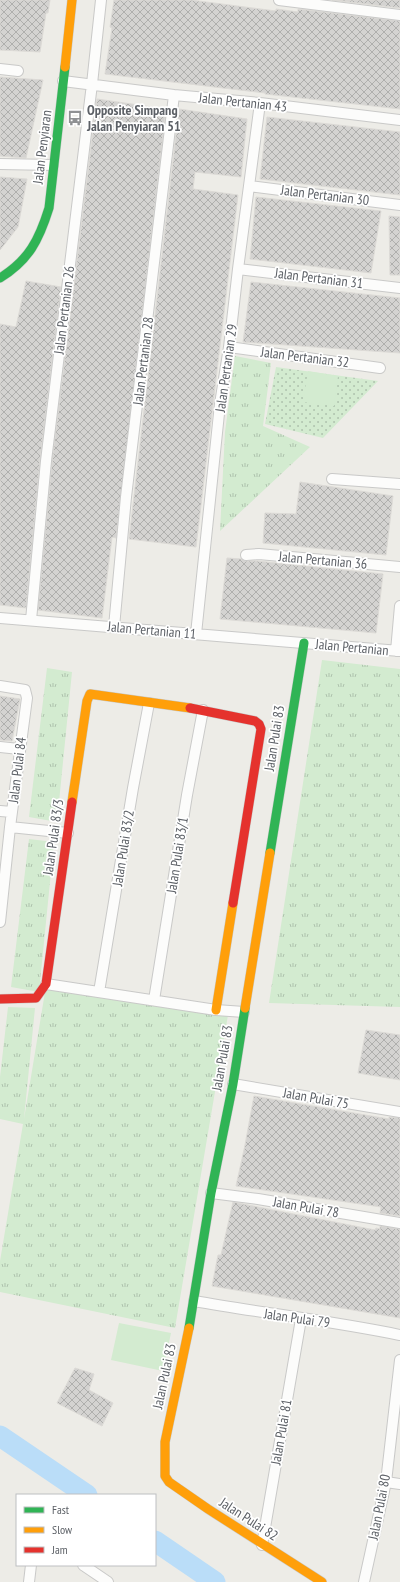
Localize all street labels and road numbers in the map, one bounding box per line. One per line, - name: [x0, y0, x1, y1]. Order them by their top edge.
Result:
- street label: Jalan Pertanian 43: [197, 88, 288, 116]
- street label: Jalan Penyiaran: [28, 109, 55, 186]
- street label: Jalan Pertanian 30: [279, 181, 370, 209]
- street label: Jalan Pertanian 31: [273, 264, 364, 292]
- street label: Jalan Pertanian 26: [50, 265, 78, 356]
- street label: Jalan Pertanian 28: [129, 316, 157, 407]
- street label: Jalan Pertanian 29: [211, 323, 241, 414]
- street label: Jalan Pertanian 32: [259, 343, 350, 371]
- street label: Jalan Pertanian 36: [277, 547, 368, 573]
- street label: Jalan Pertanian 11: [106, 617, 197, 643]
- street label: Jalan Pertanian: [314, 635, 389, 659]
- street label: Jalan Pulai 83: [260, 704, 288, 773]
- street label: Jalan Pulai 84: [4, 735, 30, 805]
- street label: Jalan Pulai 83/3: [39, 798, 67, 877]
- street label: Jalan Pulai 83/2: [108, 809, 138, 888]
- street label: Jalan Pulai 83/1: [162, 816, 192, 895]
- street label: Jalan Pulai 83: [207, 1024, 237, 1093]
- street label: Jalan Pulai 75: [281, 1083, 350, 1113]
- street label: Jalan Pulai 78: [271, 1192, 340, 1222]
- street label: Jalan Pulai 79: [262, 1304, 331, 1332]
- street label: Jalan Pulai 83: [148, 1342, 180, 1411]
- street label: Jalan Pulai 81: [266, 1398, 296, 1467]
- street label: Jalan Pulai 80: [364, 1473, 394, 1542]
- street label: Jalan Pulai 82: [215, 1493, 282, 1545]

